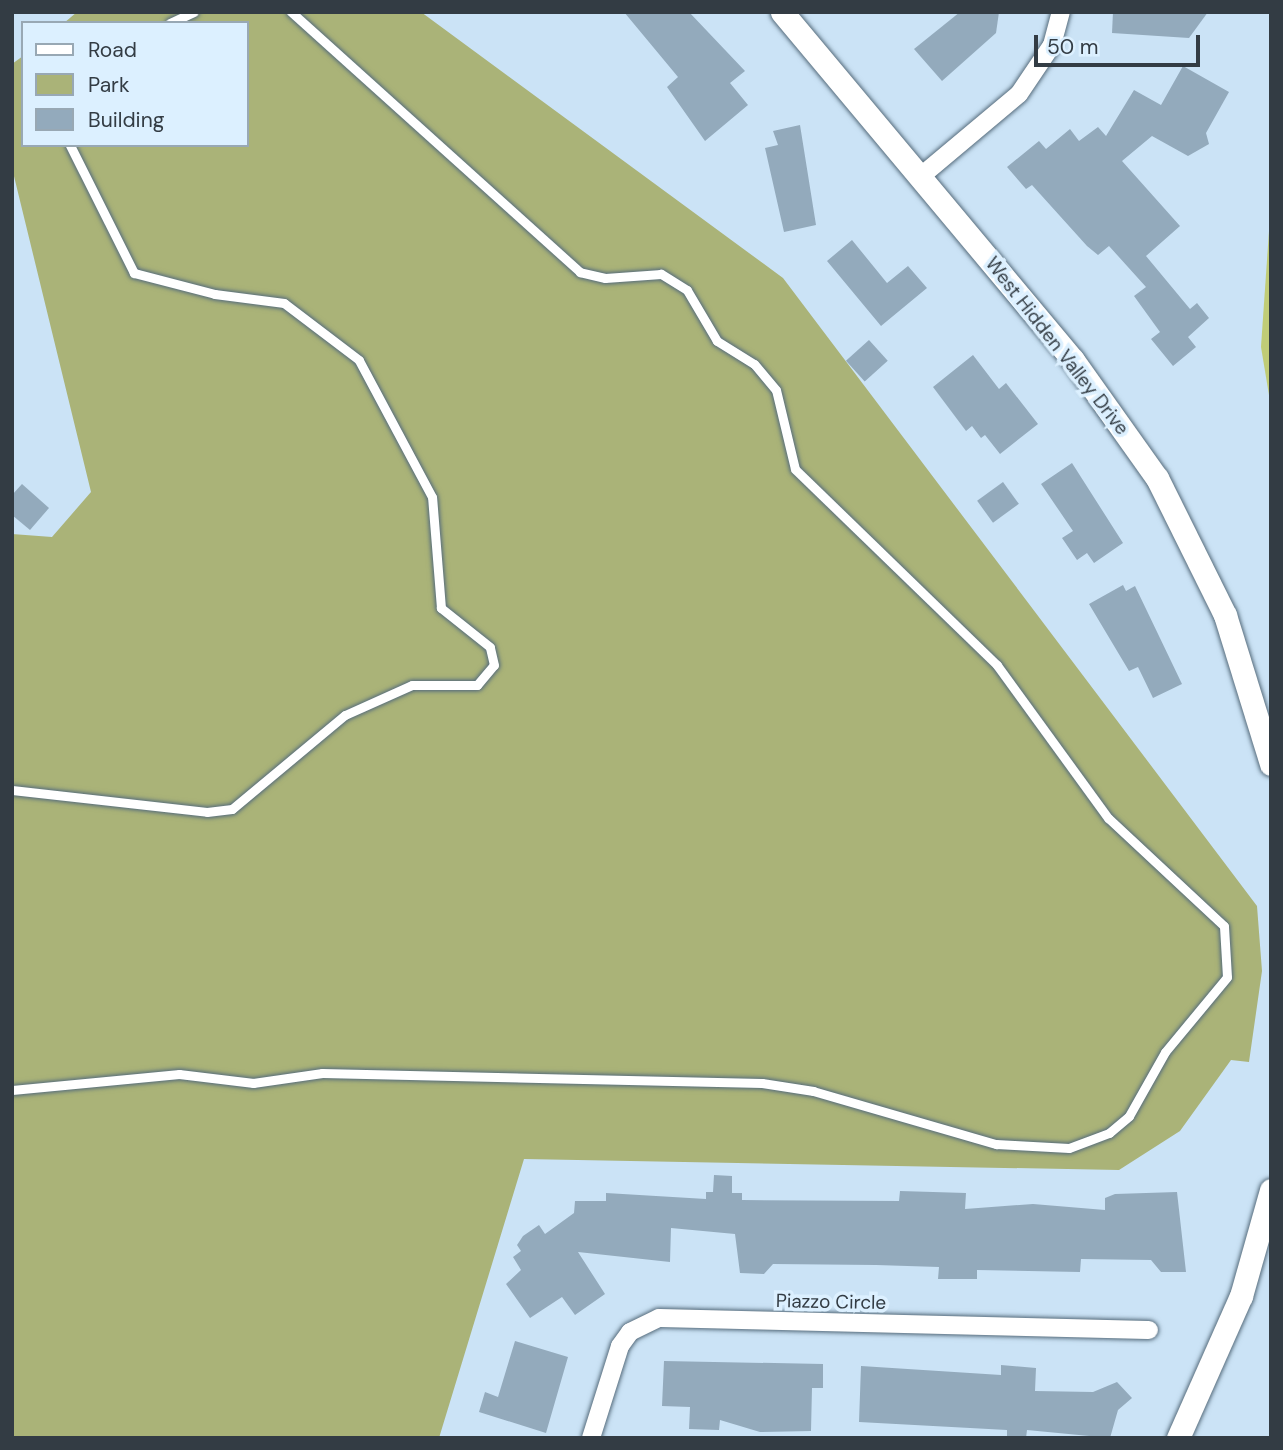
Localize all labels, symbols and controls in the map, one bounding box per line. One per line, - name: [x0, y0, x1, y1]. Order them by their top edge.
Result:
- legend: [21, 21, 248, 147]
- scale bar: [1038, 21, 1204, 65]
- text: 50 m: [1047, 33, 1098, 61]
- text: Road: [88, 36, 137, 64]
- text: Park: [88, 71, 129, 99]
- text: Building: [88, 106, 164, 134]
- street label: West Hidden Valley Drive: [980, 253, 1134, 439]
- street label: Piazzo Circle: [776, 1290, 886, 1314]

